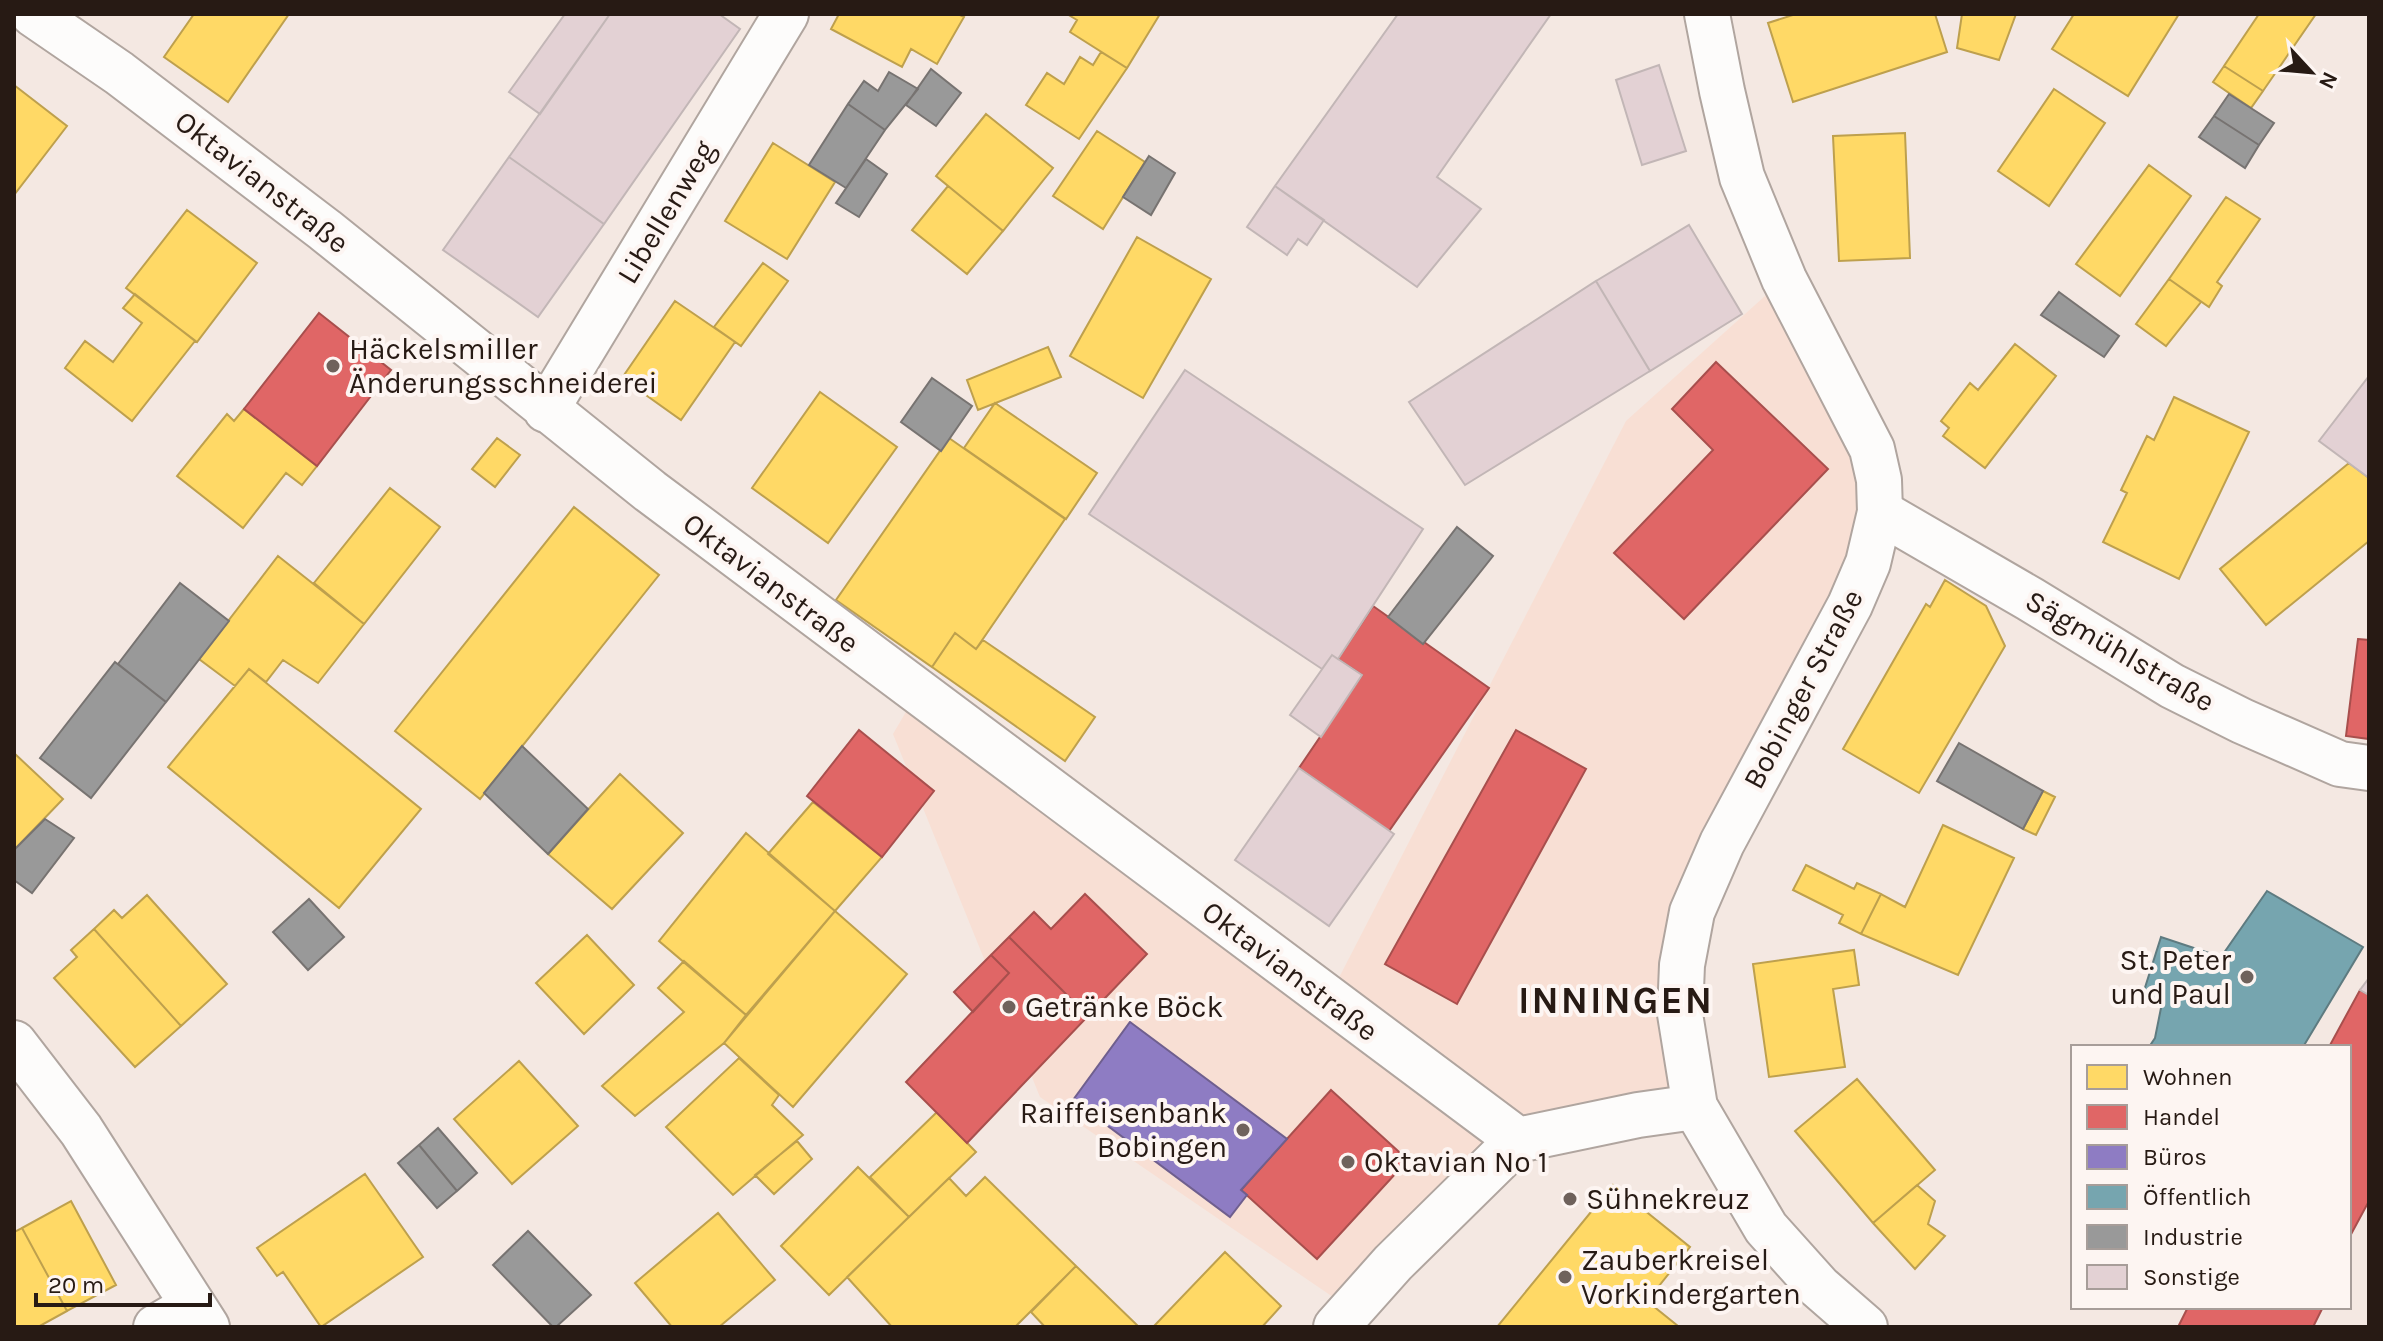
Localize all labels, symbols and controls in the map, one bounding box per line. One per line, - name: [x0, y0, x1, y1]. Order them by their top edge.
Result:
- north arrow: [2271, 32, 2351, 112]
- text: N: [2313, 68, 2343, 93]
- street label: Oktavianstraße: [168, 103, 356, 261]
- street label: Libellenweg: [609, 134, 723, 290]
- place label: Häckelsmiller Änderungsschneiderei: [349, 331, 658, 401]
- marker: Häckelsmiller Änderungsschneiderei: [324, 357, 342, 375]
- street label: Oktavianstraße: [676, 505, 866, 661]
- street label: Sägmühlstraße: [2019, 582, 2221, 720]
- street label: Bobinger Straße: [1735, 583, 1871, 795]
- street label: Oktavianstraße: [1195, 893, 1385, 1049]
- place label: St. Peter und Paul: [2110, 942, 2231, 1012]
- marker: St. Peter und Paul: [2238, 968, 2256, 986]
- district label: INNINGEN: [1518, 978, 1714, 1023]
- place label: Getränke Böck: [1025, 989, 1223, 1025]
- marker: Getränke Böck: [1000, 998, 1018, 1016]
- legend: [2071, 1045, 2351, 1309]
- text: Wohnen: [2143, 1063, 2233, 1091]
- place label: Raiffeisenbank Bobingen: [1020, 1095, 1227, 1165]
- text: Handel: [2143, 1103, 2220, 1131]
- marker: Raiffeisenbank Bobingen: [1234, 1121, 1252, 1139]
- text: Büros: [2143, 1143, 2207, 1171]
- place label: Oktavian No 1: [1364, 1144, 1548, 1180]
- marker: Oktavian No 1: [1339, 1153, 1357, 1171]
- place label: Sühnekreuz: [1586, 1181, 1749, 1217]
- text: Öffentlich: [2143, 1183, 2252, 1211]
- marker: Sühnekreuz: [1561, 1190, 1579, 1208]
- text: Industrie: [2143, 1223, 2243, 1251]
- place label: Zauberkreisel Vorkindergarten: [1581, 1242, 1801, 1312]
- scale bar: [36, 1257, 210, 1307]
- text: Sonstige: [2143, 1263, 2240, 1291]
- marker: Zauberkreisel Vorkindergarten: [1556, 1268, 1574, 1286]
- text: 20 m: [48, 1271, 104, 1299]

